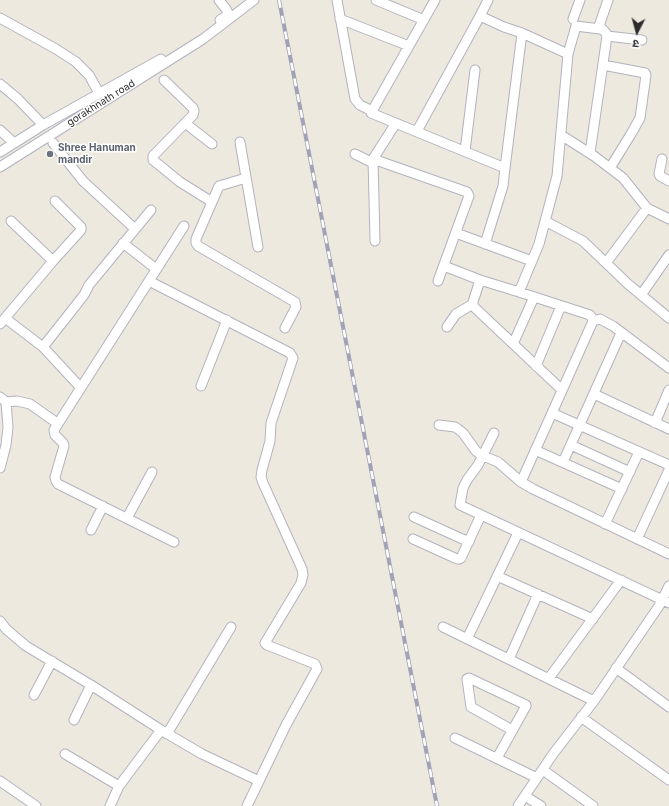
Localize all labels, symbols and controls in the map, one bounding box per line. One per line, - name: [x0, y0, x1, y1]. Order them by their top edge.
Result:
- north arrow: [617, 12, 657, 52]
- text: उ: [632, 37, 640, 51]
- street label: gorakhnath road: [65, 77, 137, 129]
- place label: Shree Hanuman mandir: [58, 142, 136, 166]
- marker: Shree Hanuman mandir: [45, 149, 55, 159]

